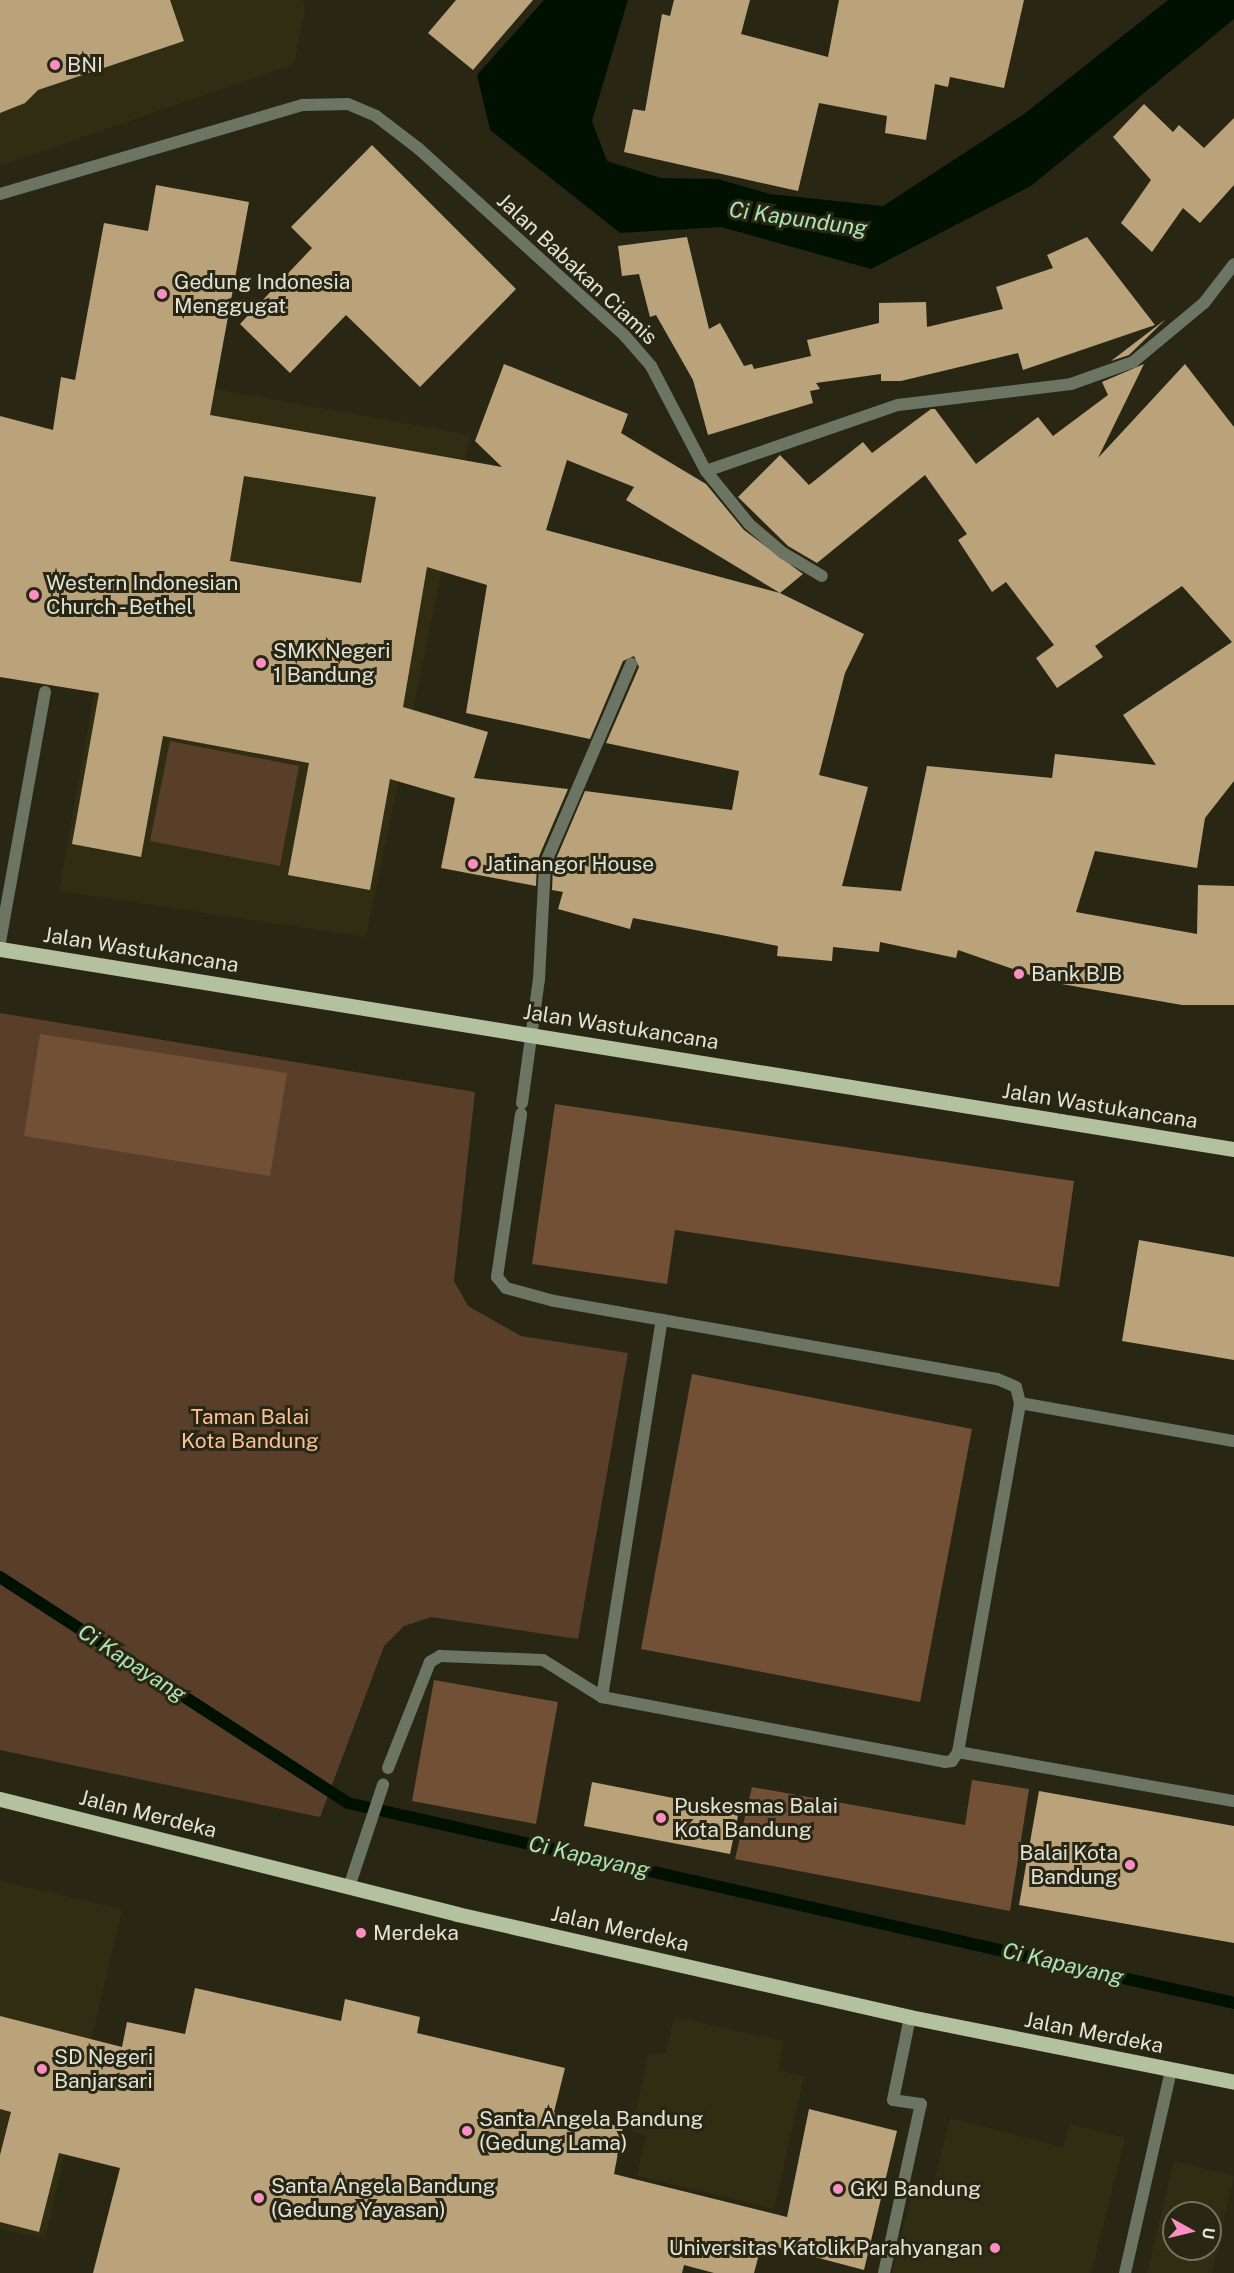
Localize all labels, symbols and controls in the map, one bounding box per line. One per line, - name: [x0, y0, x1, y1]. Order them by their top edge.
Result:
- place label: BNI: [67, 52, 103, 78]
- marker: BNI: [48, 58, 62, 72]
- street label: Jalan Babakan Ciamis: [492, 188, 662, 350]
- water label: Ci Kapundung: [727, 196, 869, 242]
- place label: Gedung Indonesia Menggugat: [174, 269, 350, 319]
- marker: Gedung Indonesia Menggugat: [155, 287, 169, 301]
- place label: Western Indonesian Church - Bethel: [46, 570, 238, 620]
- marker: Western Indonesian Church - Bethel: [27, 588, 41, 602]
- place label: SMK Negeri 1 Bandung: [273, 638, 391, 688]
- marker: SMK Negeri 1 Bandung: [254, 656, 268, 670]
- place label: Jatinangor House: [485, 851, 654, 877]
- marker: Jatinangor House: [466, 857, 480, 871]
- street label: Jalan Wastukancana: [41, 922, 241, 978]
- place label: Bank BJB: [1031, 961, 1122, 987]
- marker: Bank BJB: [1012, 967, 1026, 981]
- street label: Jalan Wastukancana: [521, 999, 721, 1055]
- street label: Jalan Wastukancana: [1000, 1078, 1200, 1134]
- park label: Taman Balai Kota Bandung: [181, 1404, 319, 1454]
- water label: Ci Kapayang: [73, 1618, 191, 1708]
- street label: Jalan Merdeka: [77, 1785, 219, 1843]
- place label: Puskesmas Balai Kota Bandung: [674, 1793, 838, 1843]
- marker: Puskesmas Balai Kota Bandung: [652, 1809, 670, 1827]
- water label: Ci Kapayang: [526, 1830, 652, 1884]
- place label: Balai Kota Bandung: [1019, 1840, 1118, 1890]
- marker: Balai Kota Bandung: [1123, 1858, 1137, 1872]
- street label: Jalan Merdeka: [549, 1901, 691, 1957]
- place label: Merdeka: [373, 1920, 459, 1946]
- marker: Merdeka: [354, 1926, 368, 1940]
- water label: Ci Kapayang: [1000, 1937, 1126, 1991]
- street label: Jalan Merdeka: [1022, 2007, 1166, 2059]
- place label: SD Negeri Banjarsari: [54, 2044, 153, 2094]
- marker: SD Negeri Banjarsari: [35, 2062, 49, 2076]
- place label: Santa Angela Bandung (Gedung Lama): [479, 2106, 704, 2156]
- marker: Santa Angela Bandung (Gedung Lama): [460, 2124, 474, 2138]
- place label: Santa Angela Bandung (Gedung Yayasan): [271, 2173, 496, 2223]
- place label: GKJ Bandung: [850, 2176, 981, 2202]
- marker: GKJ Bandung: [831, 2182, 845, 2196]
- marker: Santa Angela Bandung (Gedung Yayasan): [252, 2191, 266, 2205]
- north arrow: [1162, 2201, 1222, 2261]
- text: U: [1198, 2226, 1219, 2240]
- place label: Universitas Katolik Parahyangan: [669, 2235, 983, 2261]
- marker: Universitas Katolik Parahyangan: [988, 2241, 1002, 2255]

